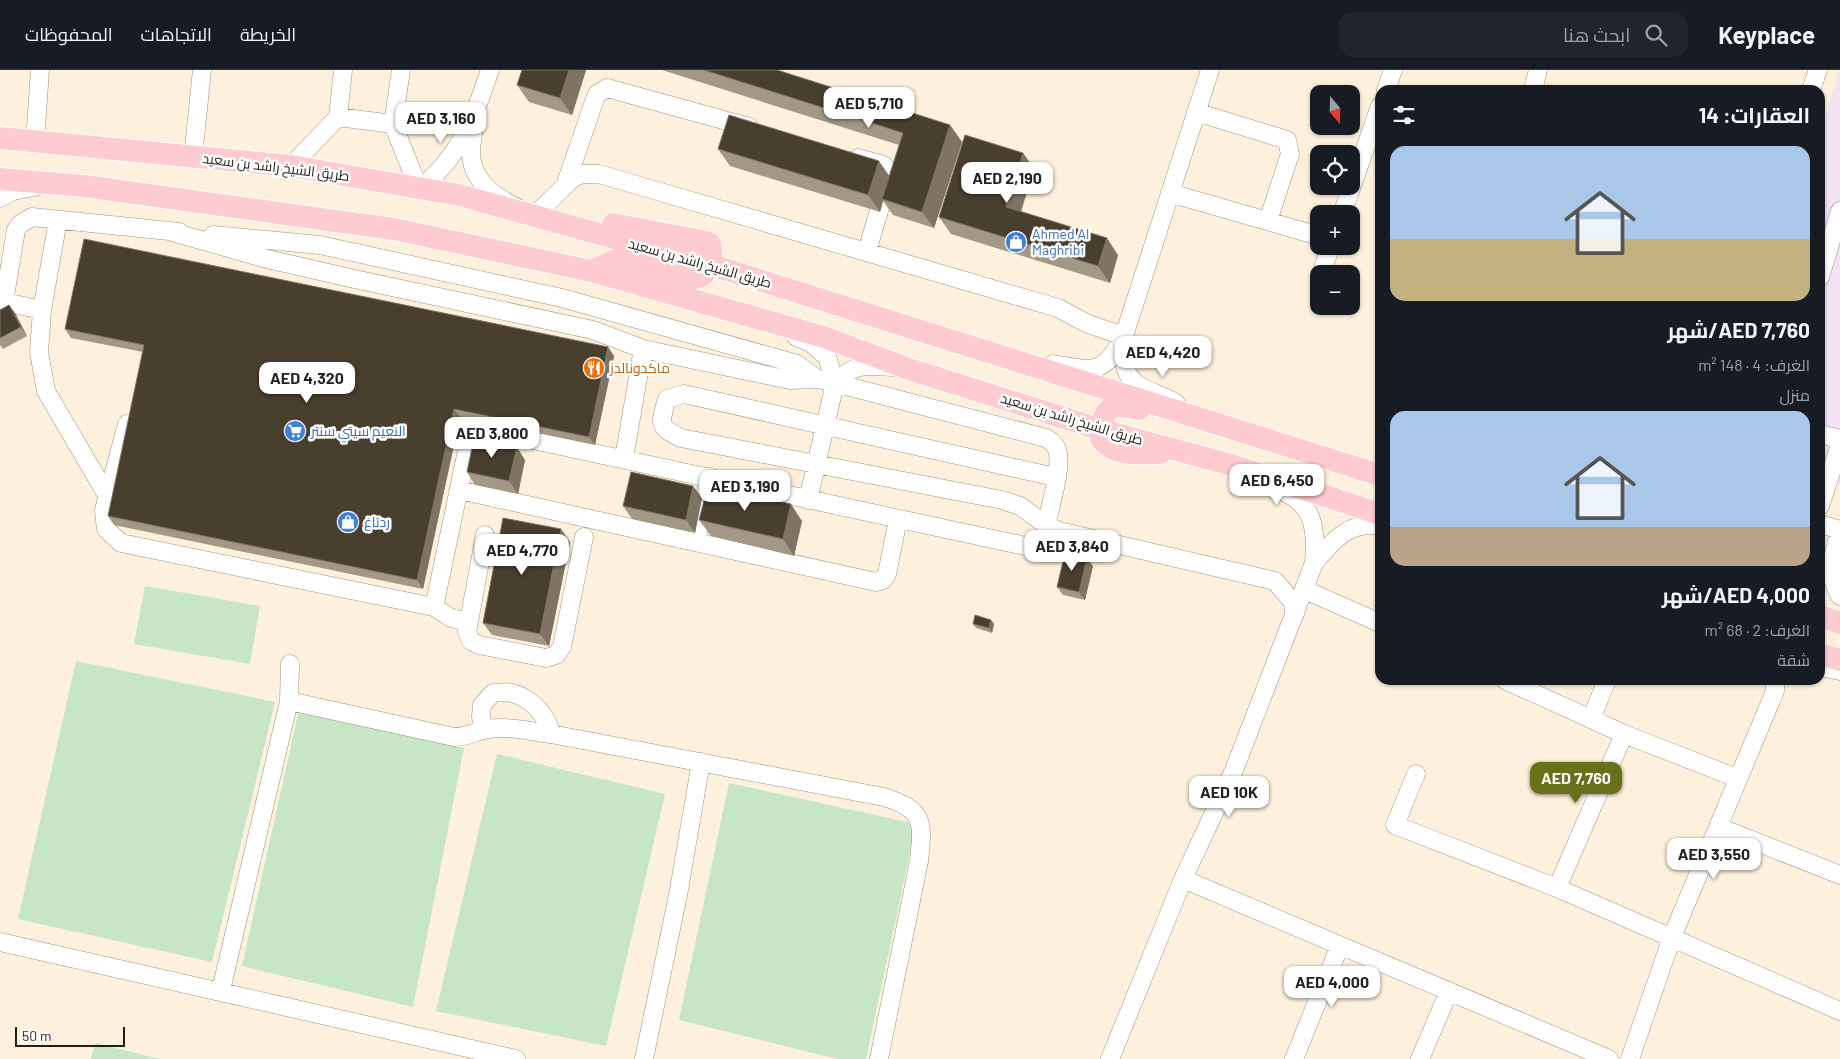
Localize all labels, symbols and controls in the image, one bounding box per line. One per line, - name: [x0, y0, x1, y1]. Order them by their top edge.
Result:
- search box: [1338, 12, 1688, 57]
- text: Keyplace: [1718, 20, 1815, 49]
- icon: search: [1642, 21, 1670, 49]
- text: المحفوظات: [25, 23, 113, 45]
- text: الاتجاهات: [141, 23, 212, 45]
- text: الخريطة: [240, 23, 296, 45]
- text: ابحث هنا: [1563, 23, 1630, 46]
- north arrow: [1310, 85, 1360, 135]
- map controls: [1310, 85, 1360, 315]
- pin: AED 5,710: [812, 87, 926, 129]
- text: AED 5,710: [835, 93, 903, 112]
- icon: filters: [1390, 101, 1418, 129]
- pin: AED 3,160: [384, 102, 498, 144]
- text: العقارات: 14: [1699, 102, 1810, 127]
- text: AED 3,160: [406, 108, 476, 127]
- button: locate: [1310, 145, 1360, 195]
- street label: طريق الشيخ راشد بن سعيد: [202, 149, 350, 185]
- pin: AED 2,190: [950, 162, 1064, 204]
- text: AED 2,190: [972, 168, 1042, 187]
- icon: home: [1555, 178, 1645, 268]
- button: +: [1310, 205, 1360, 255]
- place label: Ahmed Al Maghribi: [1032, 225, 1089, 258]
- shop icon: Ahmed Al Maghribi: [1004, 230, 1028, 254]
- street label: طريق الشيخ راشد بن سعيد: [626, 234, 774, 292]
- button: −: [1310, 265, 1360, 315]
- text: AED 7,760/شهر: [1667, 317, 1810, 342]
- pin: AED 4,420: [1106, 336, 1220, 378]
- text: AED 4,420: [1126, 342, 1200, 361]
- text: الغرف: 4 · 148 m²: [1698, 355, 1810, 374]
- restaurant icon: ماكدونالدز: [582, 356, 606, 380]
- place label: ماكدونالدز: [609, 359, 670, 376]
- pin: AED 4,320: [250, 362, 364, 404]
- text: AED 4,320: [270, 368, 344, 387]
- text: منزل: [1780, 385, 1810, 404]
- street label: طريق الشيخ راشد بن سعيد: [999, 389, 1145, 449]
- pin: AED 3,800: [435, 416, 549, 459]
- supermarket icon: النعيم سيتي سنتر: [283, 419, 307, 443]
- place label: النعيم سيتي سنتر: [310, 422, 406, 443]
- text: AED 3,800: [456, 423, 528, 442]
- icon: home: [1555, 443, 1645, 533]
- pin: AED 6,450: [1220, 464, 1334, 506]
- pin: AED 3,190: [688, 470, 802, 512]
- text: AED 6,450: [1240, 470, 1314, 489]
- text: AED 3,190: [710, 476, 780, 495]
- shop icon: ردتاغ: [336, 510, 360, 534]
- place label: ردتاغ: [364, 513, 390, 531]
- pin: AED 3,840: [1015, 530, 1129, 572]
- pin: AED 4,770: [465, 534, 579, 576]
- text: AED 3,840: [1035, 536, 1109, 555]
- text: AED 4,770: [486, 540, 558, 559]
- text: AED 4,000/شهر: [1662, 582, 1810, 607]
- text: الغرف: 2 · 68 m²: [1705, 620, 1810, 639]
- text: شقة: [1777, 650, 1810, 669]
- pin: AED 7,760: [1519, 762, 1633, 804]
- text: AED 7,760: [1541, 768, 1611, 787]
- pin: AED 10K: [1183, 776, 1275, 818]
- text: AED 10K: [1200, 782, 1258, 801]
- pin: AED 3,550: [1657, 838, 1771, 880]
- text: AED 3,550: [1678, 844, 1750, 863]
- pin: AED 4,000: [1275, 966, 1389, 1008]
- text: AED 4,000: [1295, 972, 1369, 991]
- scale bar: [15, 1024, 125, 1047]
- text: 50 m: [22, 1027, 51, 1044]

